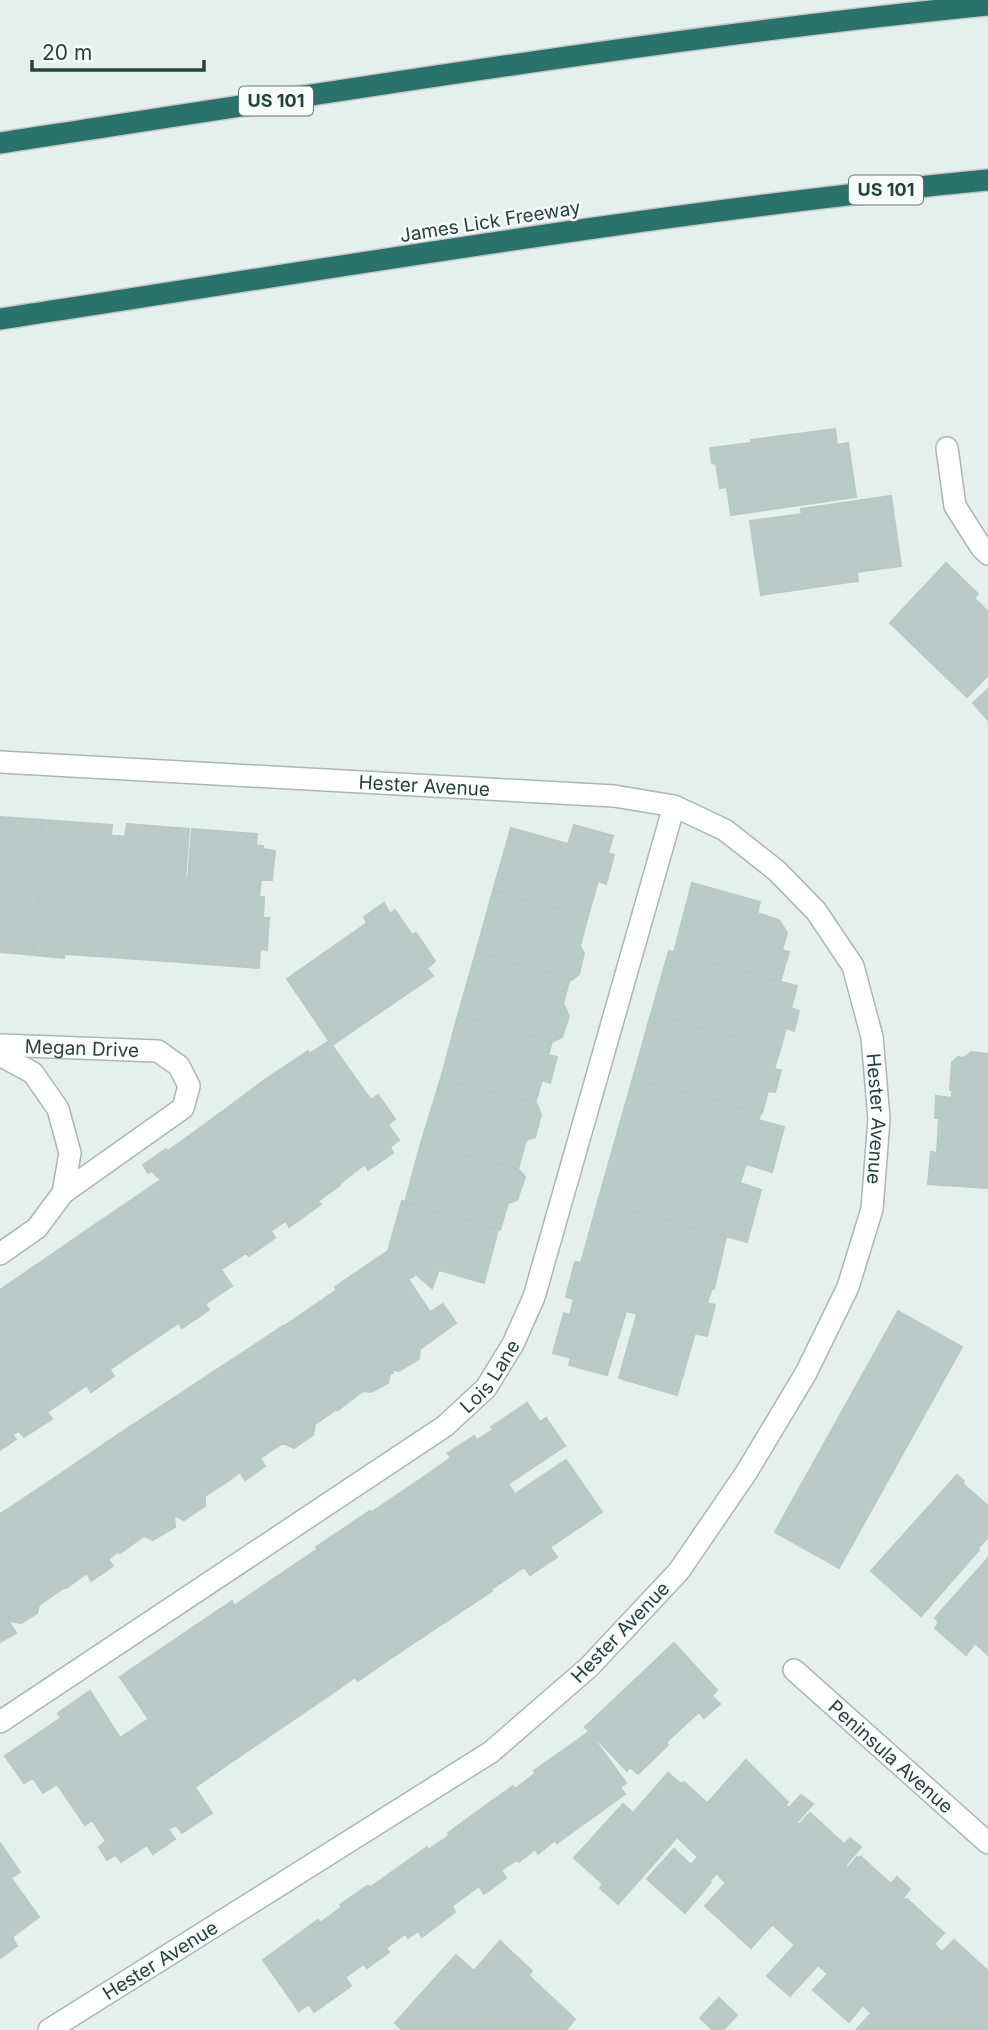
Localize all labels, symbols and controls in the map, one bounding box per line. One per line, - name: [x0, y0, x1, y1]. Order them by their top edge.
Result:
- scale bar: [32, 28, 203, 72]
- text: 20 m: [42, 40, 92, 65]
- road number: US 101: [239, 86, 313, 116]
- road number: US 101: [849, 176, 923, 204]
- street label: James Lick Freeway: [398, 196, 582, 247]
- street label: Hester Avenue: [358, 771, 491, 801]
- street label: Megan Drive: [24, 1035, 139, 1062]
- street label: Hester Avenue: [861, 1052, 890, 1185]
- street label: Lois Lane: [456, 1336, 525, 1418]
- street label: Hester Avenue: [566, 1577, 674, 1688]
- street label: Peninsula Avenue: [824, 1695, 958, 1818]
- street label: Hester Avenue: [98, 1916, 222, 2005]

